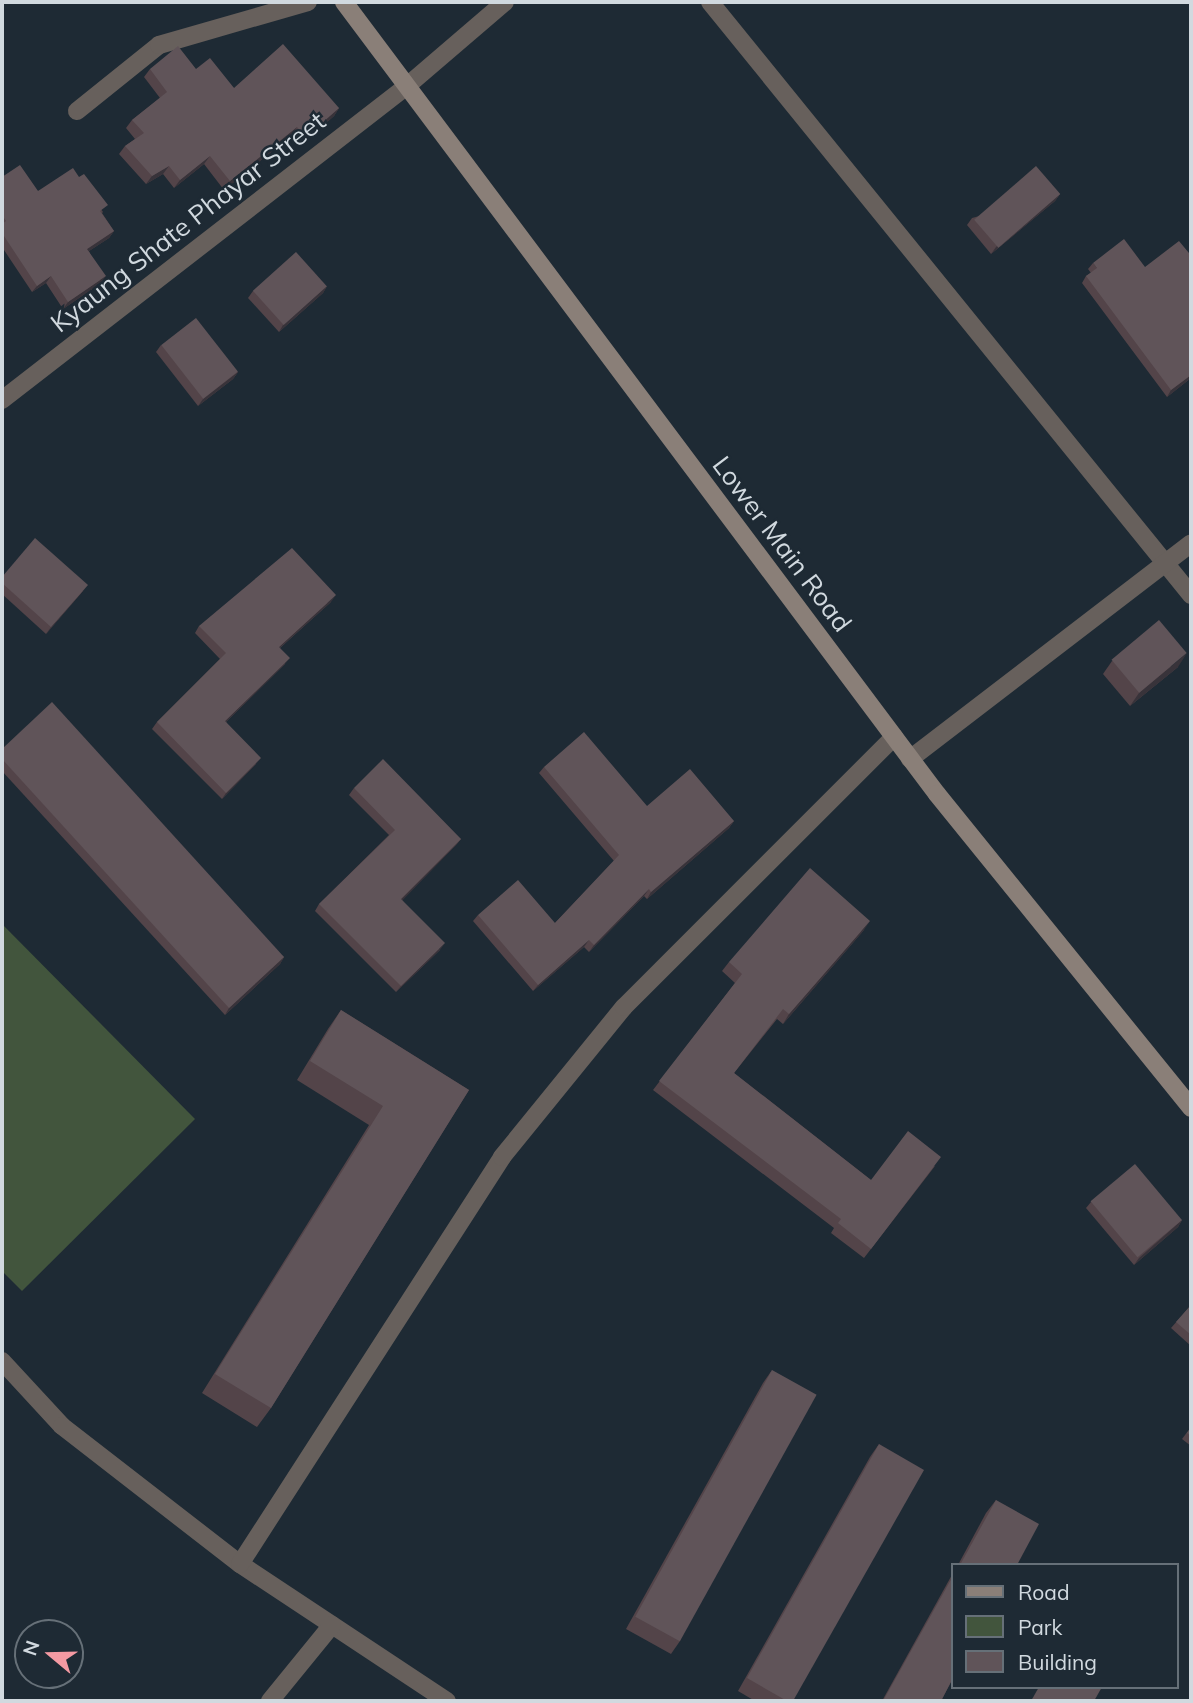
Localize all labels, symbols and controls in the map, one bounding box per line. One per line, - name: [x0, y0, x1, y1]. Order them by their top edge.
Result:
- street label: Kyaung Shate Phayar Street: [45, 105, 331, 339]
- street label: Lower Main Road: [706, 450, 858, 638]
- legend: [951, 1563, 1179, 1689]
- text: Road: [1018, 1579, 1069, 1605]
- text: Park: [1018, 1614, 1062, 1640]
- north arrow: [14, 1619, 84, 1689]
- text: N: [17, 1637, 45, 1659]
- text: Building: [1018, 1649, 1097, 1675]

